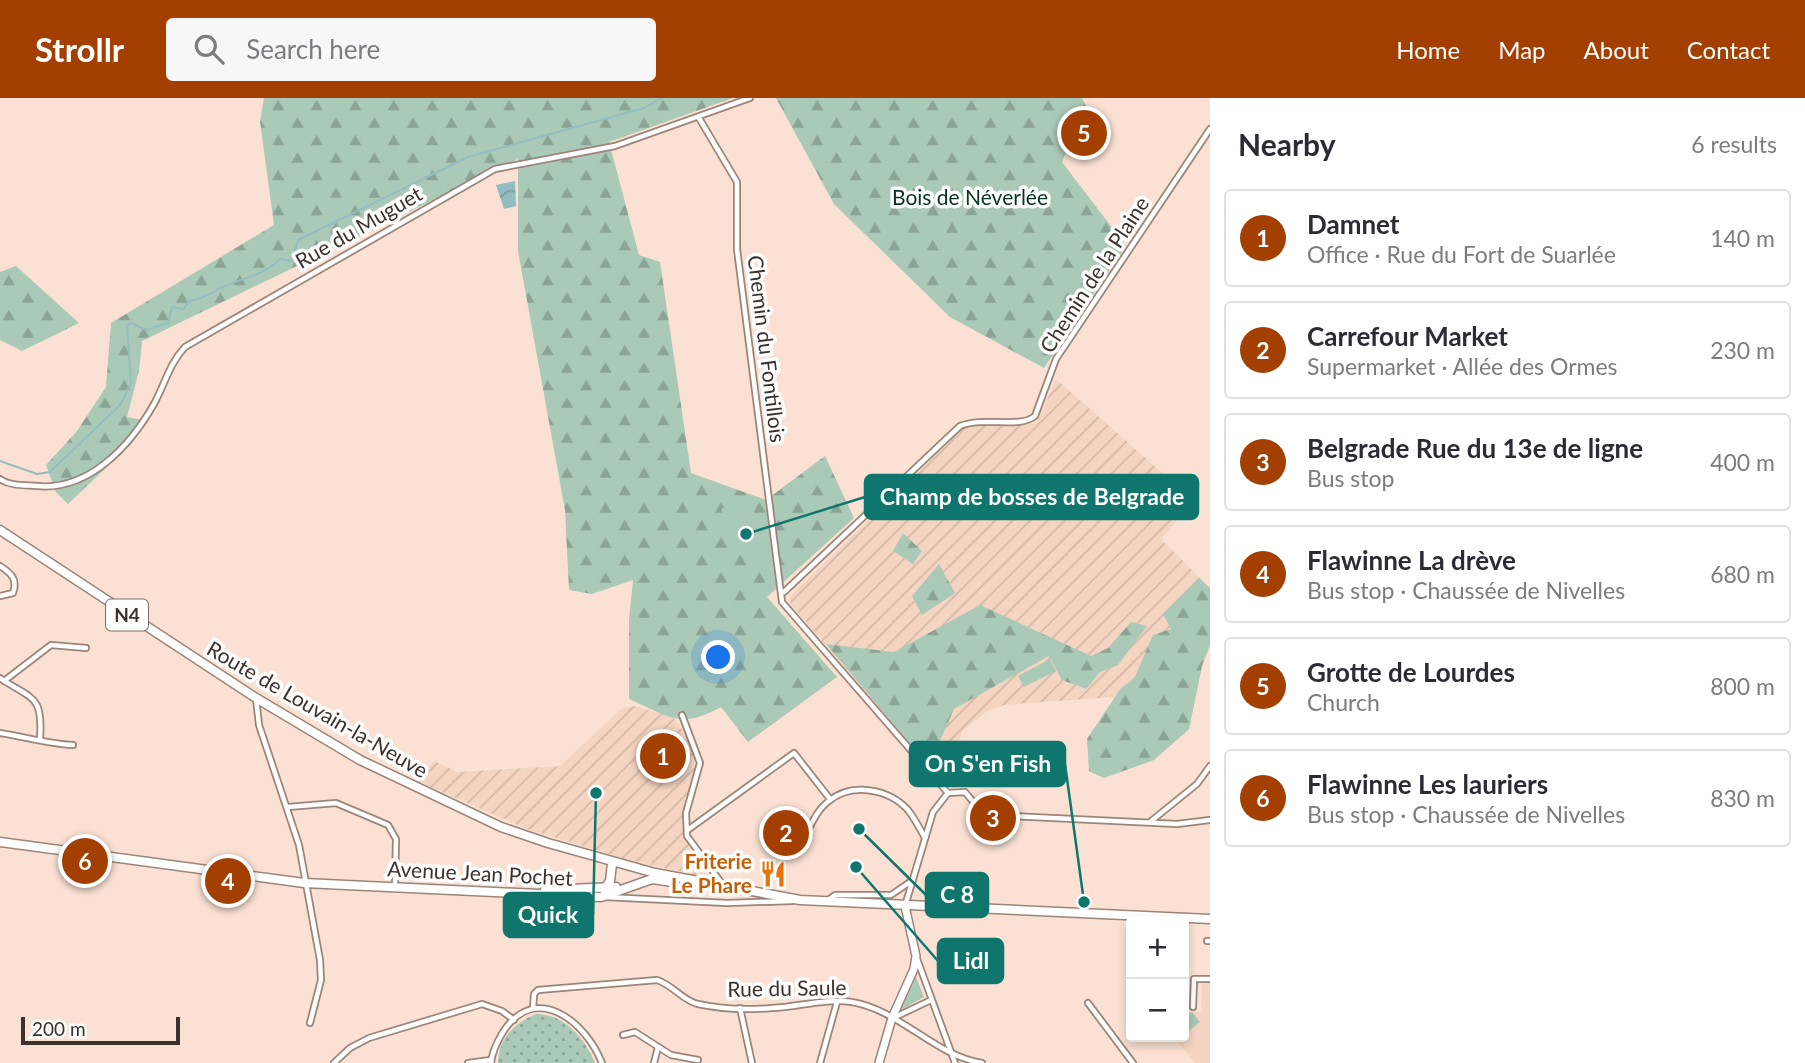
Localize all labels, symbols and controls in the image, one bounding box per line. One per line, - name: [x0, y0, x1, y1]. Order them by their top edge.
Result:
- search box: [166, 18, 656, 81]
- text: Strollr: [35, 29, 124, 69]
- icon: search: [190, 30, 228, 68]
- text: Search here: [246, 33, 380, 65]
- text: Home: [1396, 35, 1460, 64]
- text: Map: [1498, 35, 1546, 64]
- text: About: [1584, 35, 1649, 64]
- text: Contact: [1687, 35, 1770, 64]
- pin: 5: [1061, 107, 1107, 159]
- text: Nearby: [1238, 126, 1336, 162]
- text: 6 results: [1691, 130, 1777, 158]
- street label: Rue du Muguet: [291, 180, 426, 273]
- park label: Bois de Néverlée: [892, 184, 1048, 209]
- street label: Chemin de la Plaine: [1034, 191, 1154, 357]
- text: Damnet: [1307, 208, 1400, 240]
- text: 1: [1256, 224, 1270, 252]
- text: 140 m: [1710, 224, 1775, 252]
- text: Office · Rue du Fort de Suarlée: [1307, 240, 1616, 268]
- street label: Chemin du Fontillois: [744, 254, 791, 444]
- text: Carrefour Market: [1307, 320, 1508, 352]
- text: 2: [1256, 336, 1270, 364]
- text: 230 m: [1710, 336, 1775, 364]
- text: Supermarket · Allée des Ormes: [1307, 352, 1618, 380]
- text: Belgrade Rue du 13e de ligne: [1307, 432, 1643, 464]
- text: 3: [1256, 448, 1270, 476]
- text: 400 m: [1710, 448, 1775, 476]
- text: Bus stop: [1307, 464, 1394, 492]
- callout: Champ de bosses de Belgrade: [865, 475, 1198, 519]
- text: Champ de bosses de Belgrade: [880, 482, 1184, 510]
- text: Flawinne La drève: [1307, 544, 1516, 576]
- text: 4: [1256, 560, 1270, 588]
- text: 680 m: [1710, 560, 1775, 588]
- text: Bus stop · Chaussée de Nivelles: [1307, 576, 1625, 604]
- road number: N4: [106, 600, 148, 630]
- street label: Route de Louvain-la-Neuve: [203, 635, 433, 782]
- your location: [701, 640, 735, 674]
- text: Grotte de Lourdes: [1307, 656, 1515, 688]
- text: 5: [1256, 672, 1270, 700]
- text: 800 m: [1710, 672, 1775, 700]
- text: Church: [1307, 688, 1380, 716]
- pin: 1: [640, 730, 686, 782]
- callout: On S'en Fish: [910, 742, 1065, 786]
- text: On S'en Fish: [925, 749, 1051, 777]
- text: Flawinne Les lauriers: [1307, 768, 1548, 800]
- text: 6: [1256, 784, 1270, 812]
- text: 830 m: [1710, 784, 1775, 812]
- pin: 3: [970, 792, 1016, 844]
- text: Bus stop · Chaussée de Nivelles: [1307, 800, 1625, 828]
- pin: 2: [763, 807, 809, 859]
- pin: 6: [62, 835, 108, 887]
- place label: Friterie Le Phare: [671, 848, 752, 897]
- pin: 4: [205, 855, 251, 907]
- street label: Avenue Jean Pochet: [387, 855, 574, 890]
- restaurant icon: Friterie Le Phare: [758, 859, 788, 889]
- callout: C 8: [926, 873, 988, 917]
- text: C 8: [940, 880, 974, 908]
- callout: Quick: [504, 893, 593, 937]
- text: Quick: [518, 900, 579, 928]
- map controls: [1126, 916, 1189, 1042]
- button: +: [1126, 916, 1189, 979]
- callout: Lidl: [938, 939, 1003, 983]
- text: Lidl: [953, 946, 989, 974]
- street label: Rue du Saule: [727, 974, 847, 1001]
- button: −: [1126, 979, 1189, 1042]
- scale bar: [21, 1014, 180, 1046]
- text: 200 m: [32, 1017, 86, 1040]

